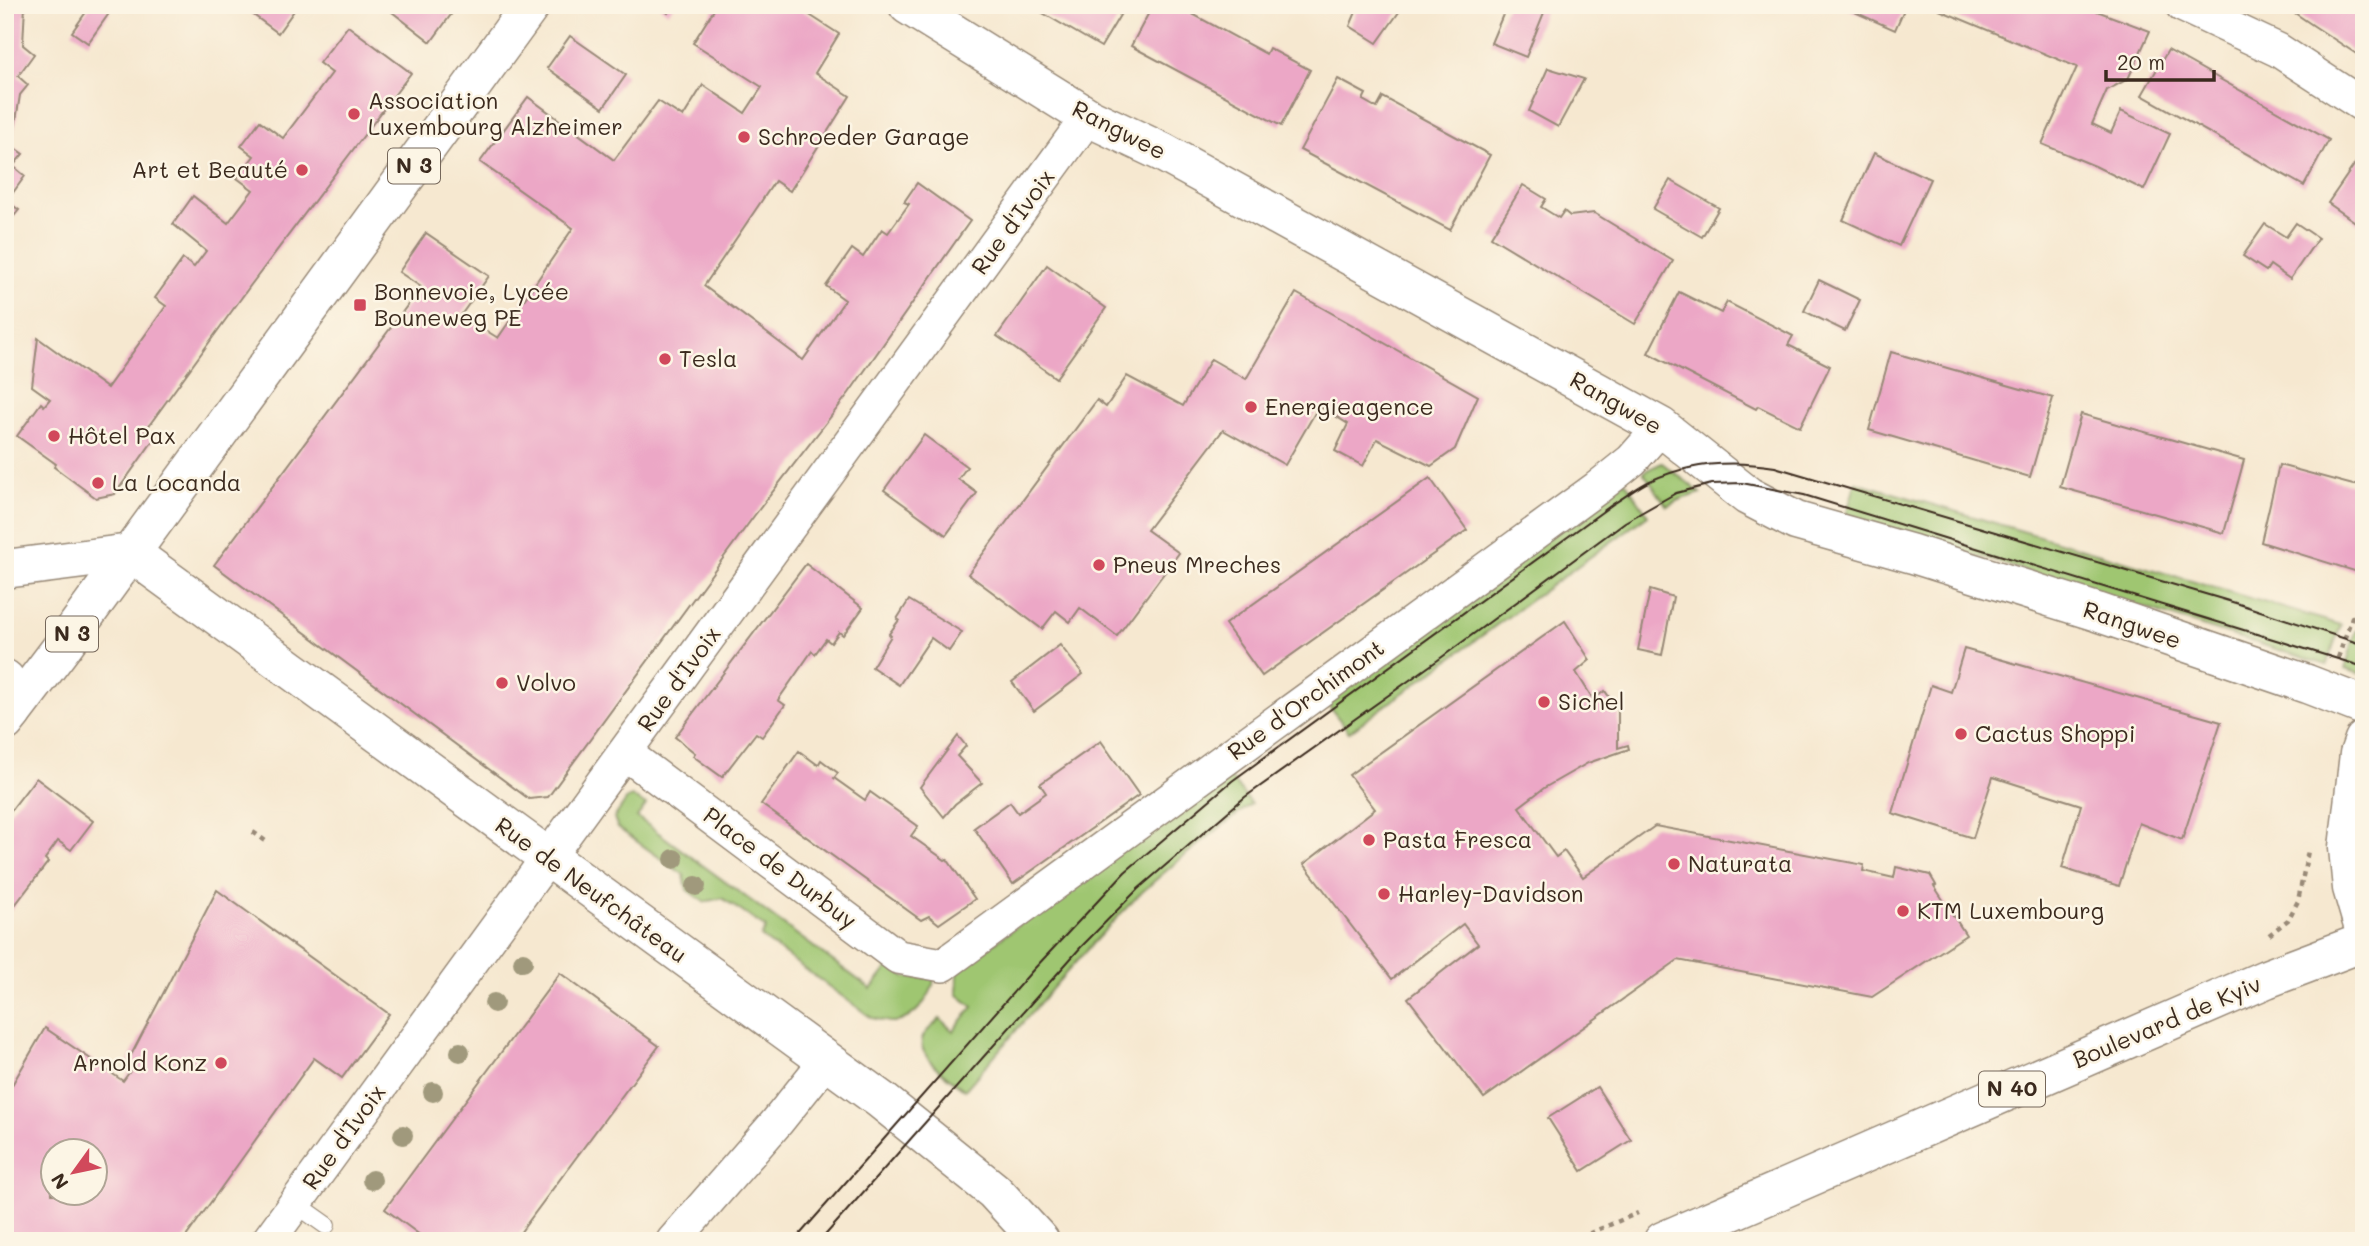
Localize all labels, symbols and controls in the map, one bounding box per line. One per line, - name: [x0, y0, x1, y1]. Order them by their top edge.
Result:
- scale bar: [2106, 38, 2215, 82]
- text: 20 m: [2117, 48, 2165, 75]
- place label: Association Luxembourg Alzheimer: [368, 85, 623, 141]
- street label: Rangwee: [1067, 93, 1171, 166]
- marker: Association Luxembourg Alzheimer: [346, 106, 362, 122]
- place label: Schroeder Garage: [758, 121, 969, 151]
- marker: Schroeder Garage: [736, 129, 752, 145]
- road number: N 3: [388, 148, 440, 184]
- place label: Art et Beauté: [132, 154, 288, 184]
- marker: Art et Beauté: [294, 162, 310, 178]
- street label: Rue d'Ivoix: [964, 163, 1061, 280]
- place label: Bonnevoie, Lycée Bouneweg PE: [374, 276, 569, 332]
- marker: Bonnevoie, Lycée Bouneweg PE: [352, 297, 368, 313]
- place label: Tesla: [679, 343, 737, 373]
- marker: Tesla: [657, 351, 673, 367]
- street label: Rangwee: [1565, 364, 1668, 440]
- place label: Energieagence: [1265, 391, 1434, 421]
- marker: Energieagence: [1243, 399, 1259, 415]
- place label: Hôtel Pax: [68, 420, 176, 450]
- marker: Hôtel Pax: [46, 428, 62, 444]
- place label: La Locanda: [112, 467, 241, 497]
- marker: La Locanda: [90, 475, 106, 491]
- place label: Pneus Mreches: [1113, 549, 1281, 579]
- marker: Pneus Mreches: [1091, 557, 1107, 573]
- street label: Rangwee: [2079, 593, 2185, 655]
- road number: N 3: [46, 616, 98, 652]
- street label: Rue d'Ivoix: [630, 620, 727, 737]
- street label: Rue d'Orchimont: [1221, 632, 1390, 766]
- place label: Volvo: [516, 667, 576, 697]
- marker: Volvo: [494, 675, 510, 691]
- place label: Sichel: [1558, 686, 1625, 716]
- marker: Sichel: [1536, 694, 1552, 710]
- place label: Cactus Shoppi: [1975, 718, 2136, 748]
- marker: Cactus Shoppi: [1953, 726, 1969, 742]
- street label: Place de Durbuy: [698, 800, 863, 935]
- street label: Rue de Neufchâteau: [490, 809, 693, 969]
- place label: Pasta Fresca: [1383, 824, 1532, 854]
- marker: Pasta Fresca: [1361, 832, 1377, 848]
- place label: Naturata: [1688, 848, 1792, 878]
- marker: Naturata: [1666, 856, 1682, 872]
- place label: Harley-Davidson: [1398, 878, 1583, 908]
- marker: Harley-Davidson: [1376, 886, 1392, 902]
- place label: KTM Luxembourg: [1917, 895, 2104, 925]
- marker: KTM Luxembourg: [1895, 903, 1911, 919]
- street label: Boulevard de Kyiv: [2068, 968, 2265, 1074]
- place label: Arnold Konz: [72, 1047, 207, 1077]
- marker: Arnold Konz: [213, 1055, 229, 1071]
- road number: N 40: [1979, 1072, 2045, 1106]
- street label: Rue d'Ivoix: [295, 1078, 392, 1195]
- north arrow: [38, 1138, 108, 1208]
- text: N: [45, 1169, 74, 1194]

